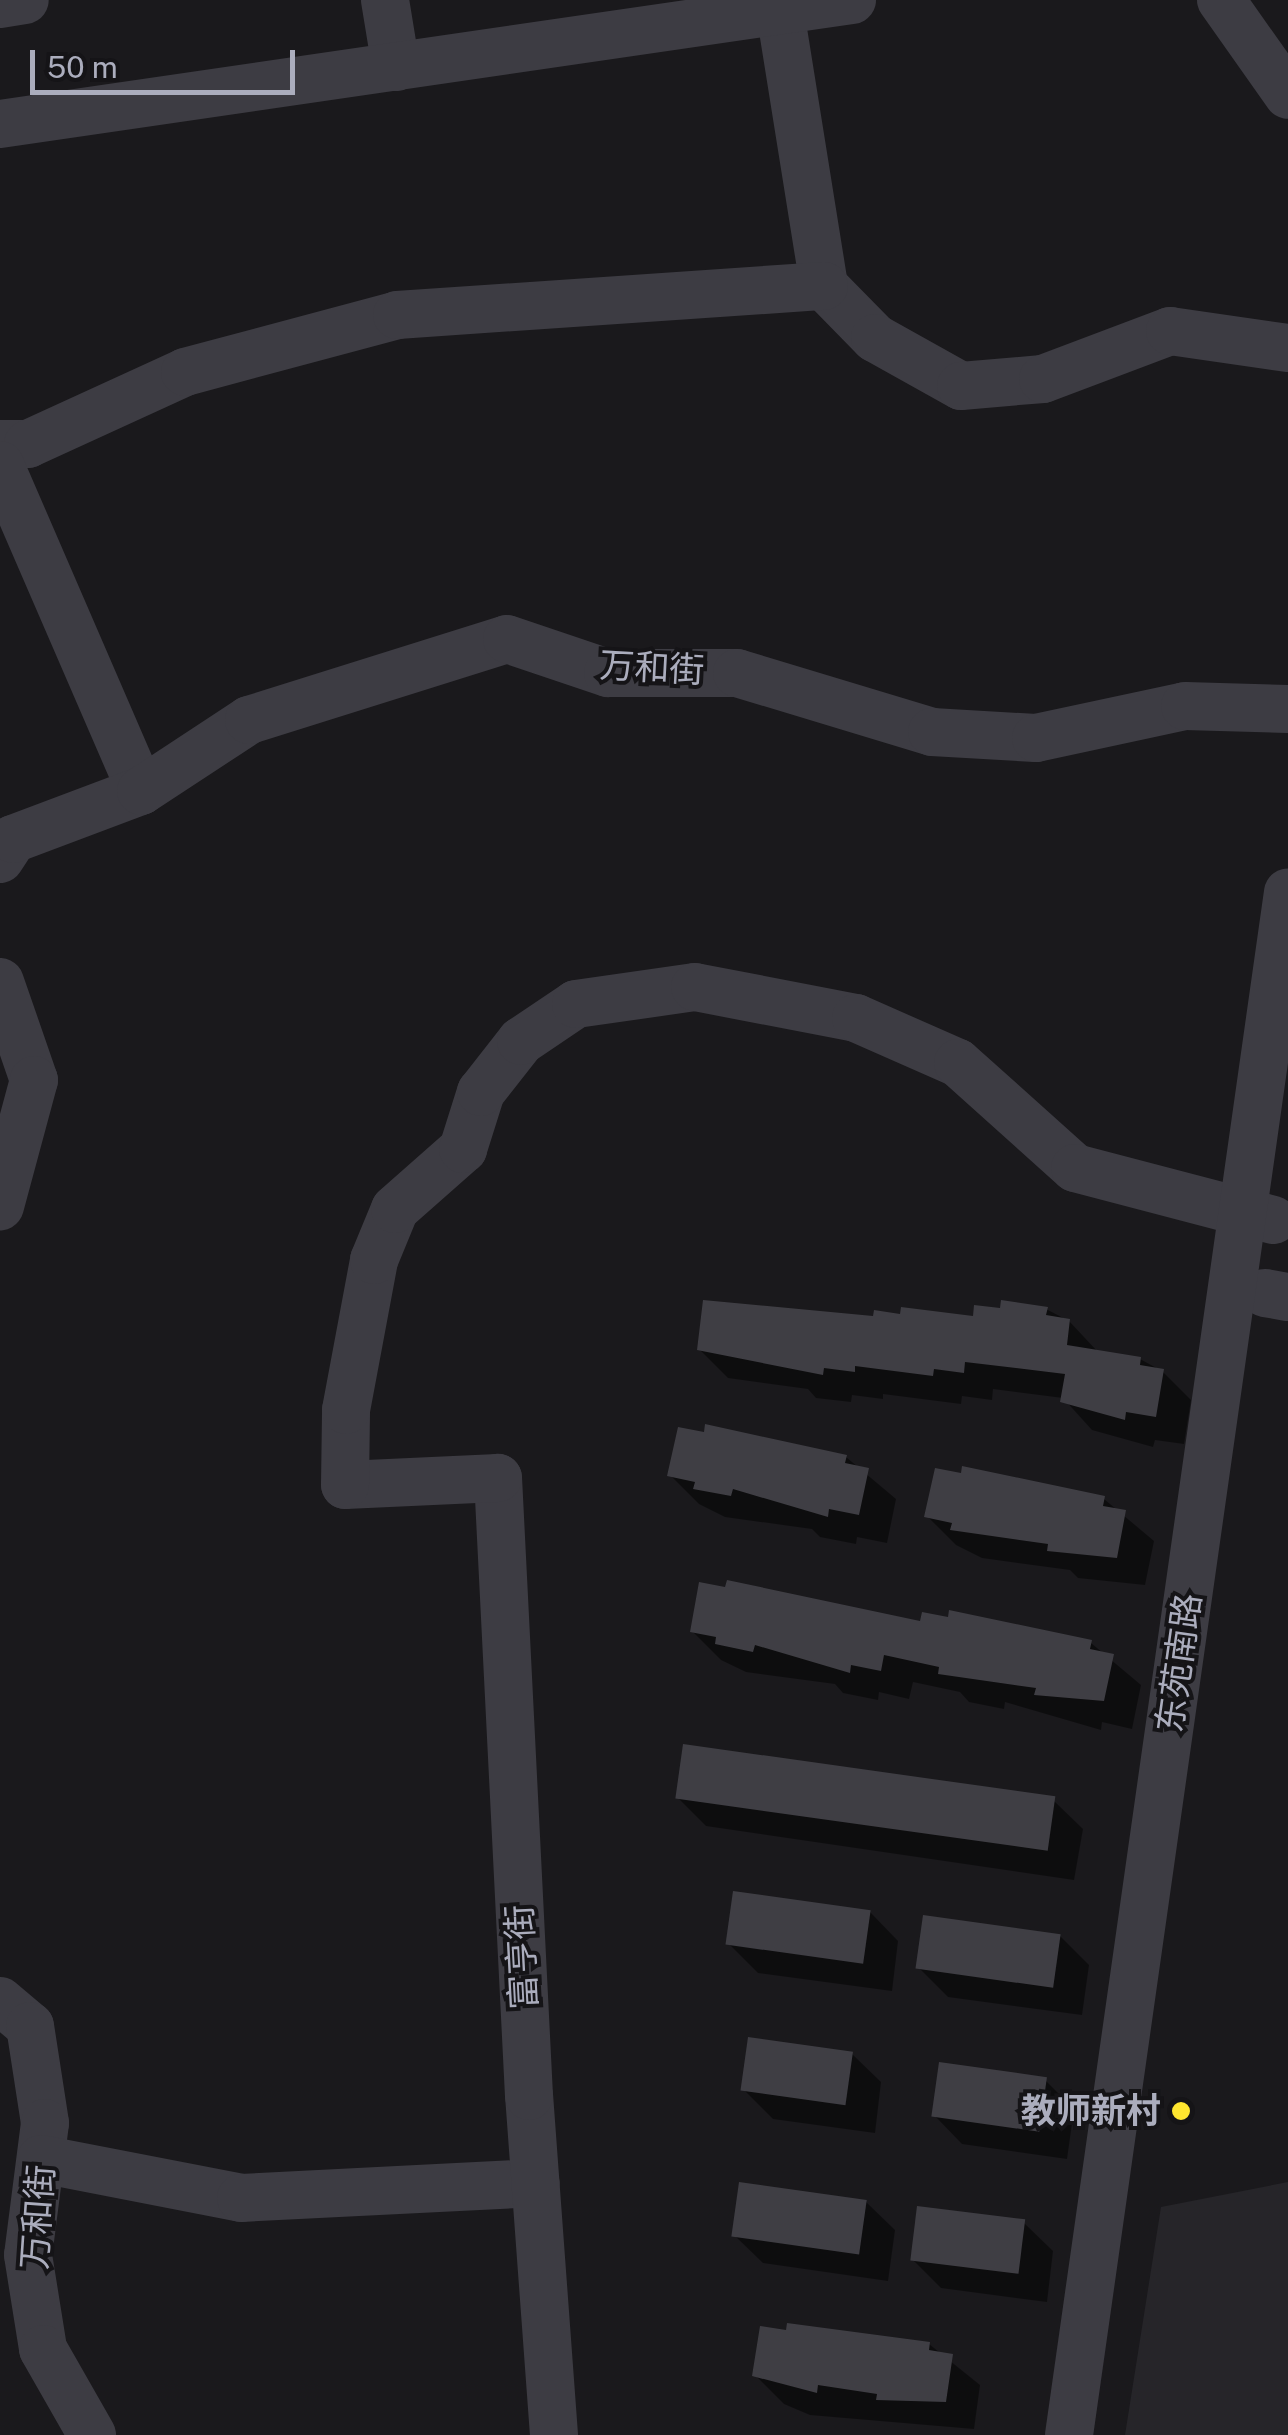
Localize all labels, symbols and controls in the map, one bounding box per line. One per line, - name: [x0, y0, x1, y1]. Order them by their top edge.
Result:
- scale bar: [35, 30, 300, 92]
- text: 50 m: [47, 49, 118, 85]
- street label: 万和街: [598, 644, 706, 692]
- street label: 东苑南路: [1148, 1591, 1210, 1735]
- street label: 富亨街: [498, 1903, 546, 2011]
- place label: 教师新村: [1021, 2090, 1161, 2132]
- marker: 教师新村: [1170, 2100, 1192, 2122]
- street label: 万和街: [13, 2163, 63, 2271]

